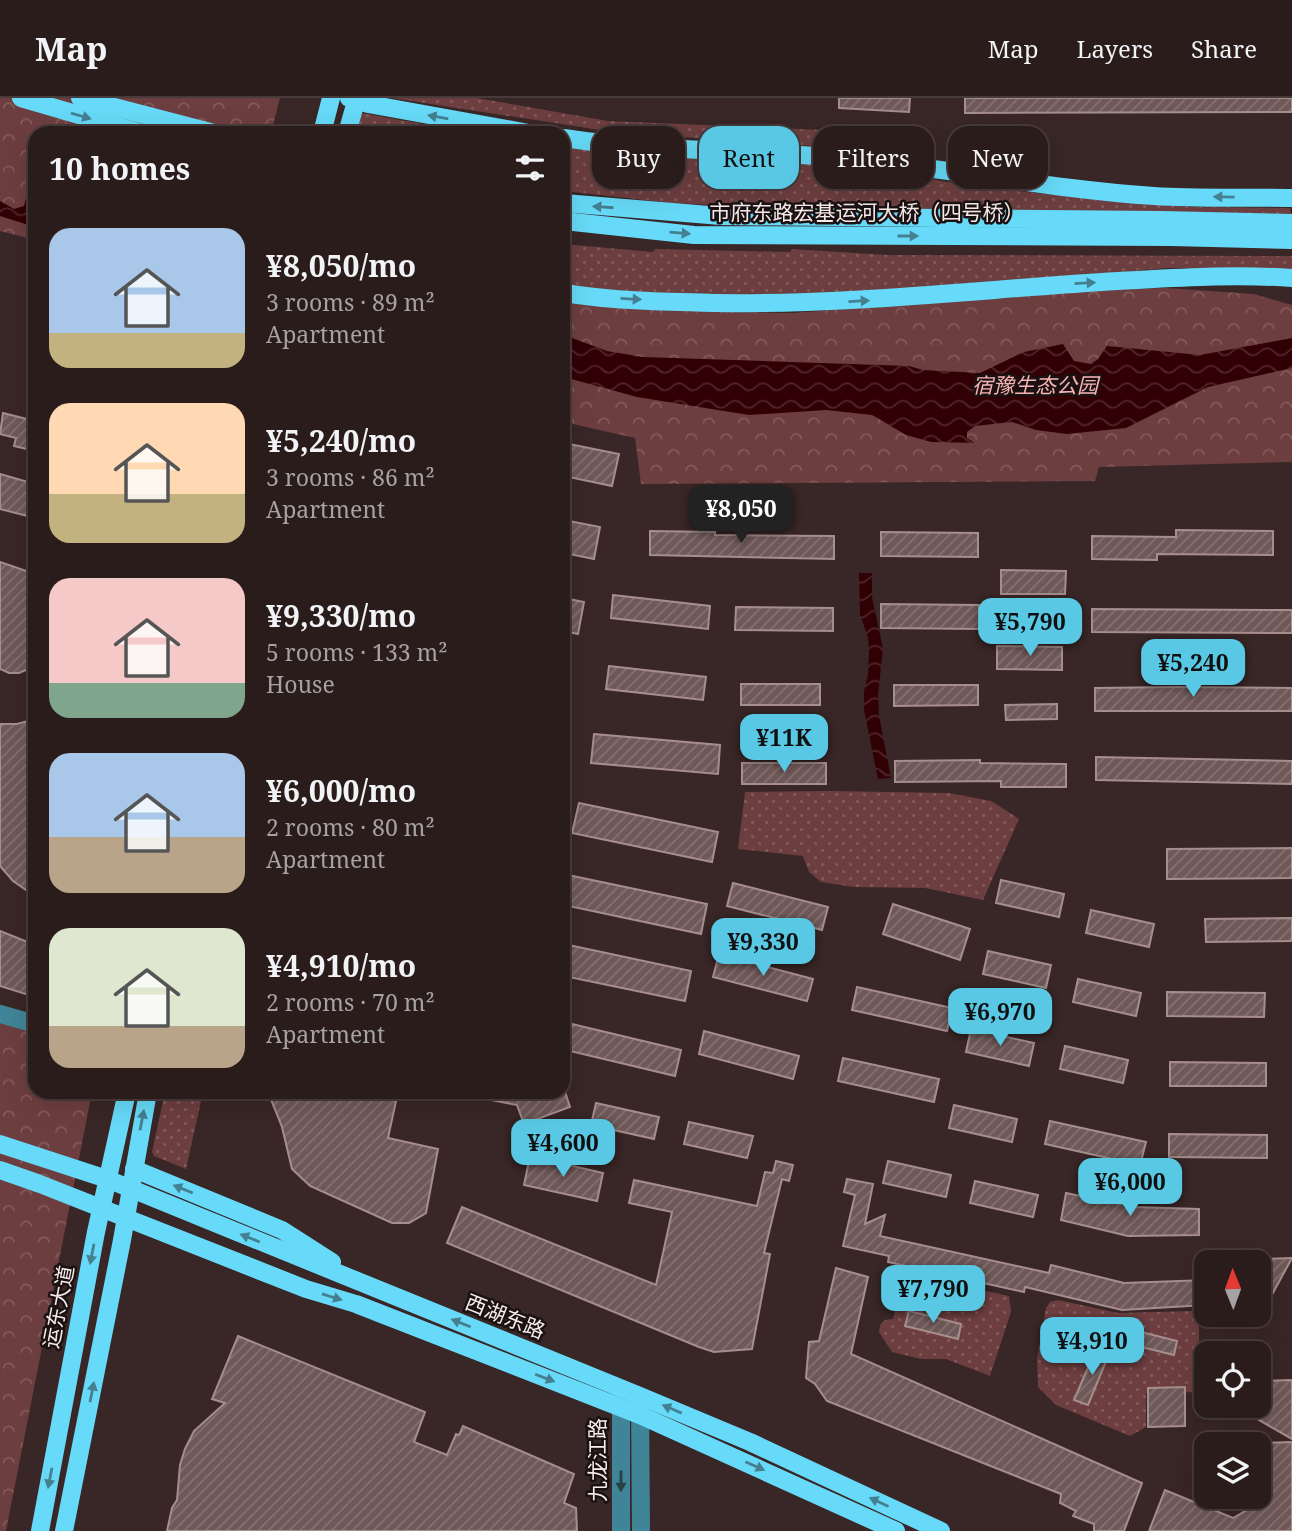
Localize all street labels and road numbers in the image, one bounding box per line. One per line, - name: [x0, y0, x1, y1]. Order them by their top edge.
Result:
- street label: 市府东路宏基运河大桥（四号桥）: [710, 198, 1025, 226]
- street label: 运东大道: [36, 1263, 80, 1351]
- street label: 西湖东路: [461, 1287, 550, 1345]
- street label: 九龙江路: [583, 1418, 611, 1502]

